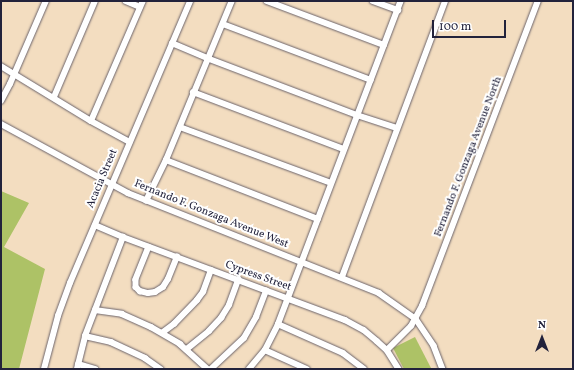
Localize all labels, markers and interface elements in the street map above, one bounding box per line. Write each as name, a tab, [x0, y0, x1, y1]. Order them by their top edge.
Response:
scale bar	[434, 12, 508, 38]
text: 100 m	[439, 19, 471, 35]
street label: Fernando F. Gonzaga Avenue North	[432, 75, 506, 239]
street label: Acacia Street	[85, 148, 121, 210]
street label: Fernando F. Gonzaga Avenue West	[132, 178, 290, 252]
street label: Cypress Street	[223, 259, 293, 295]
north arrow	[522, 318, 562, 358]
text: N	[538, 318, 546, 333]

